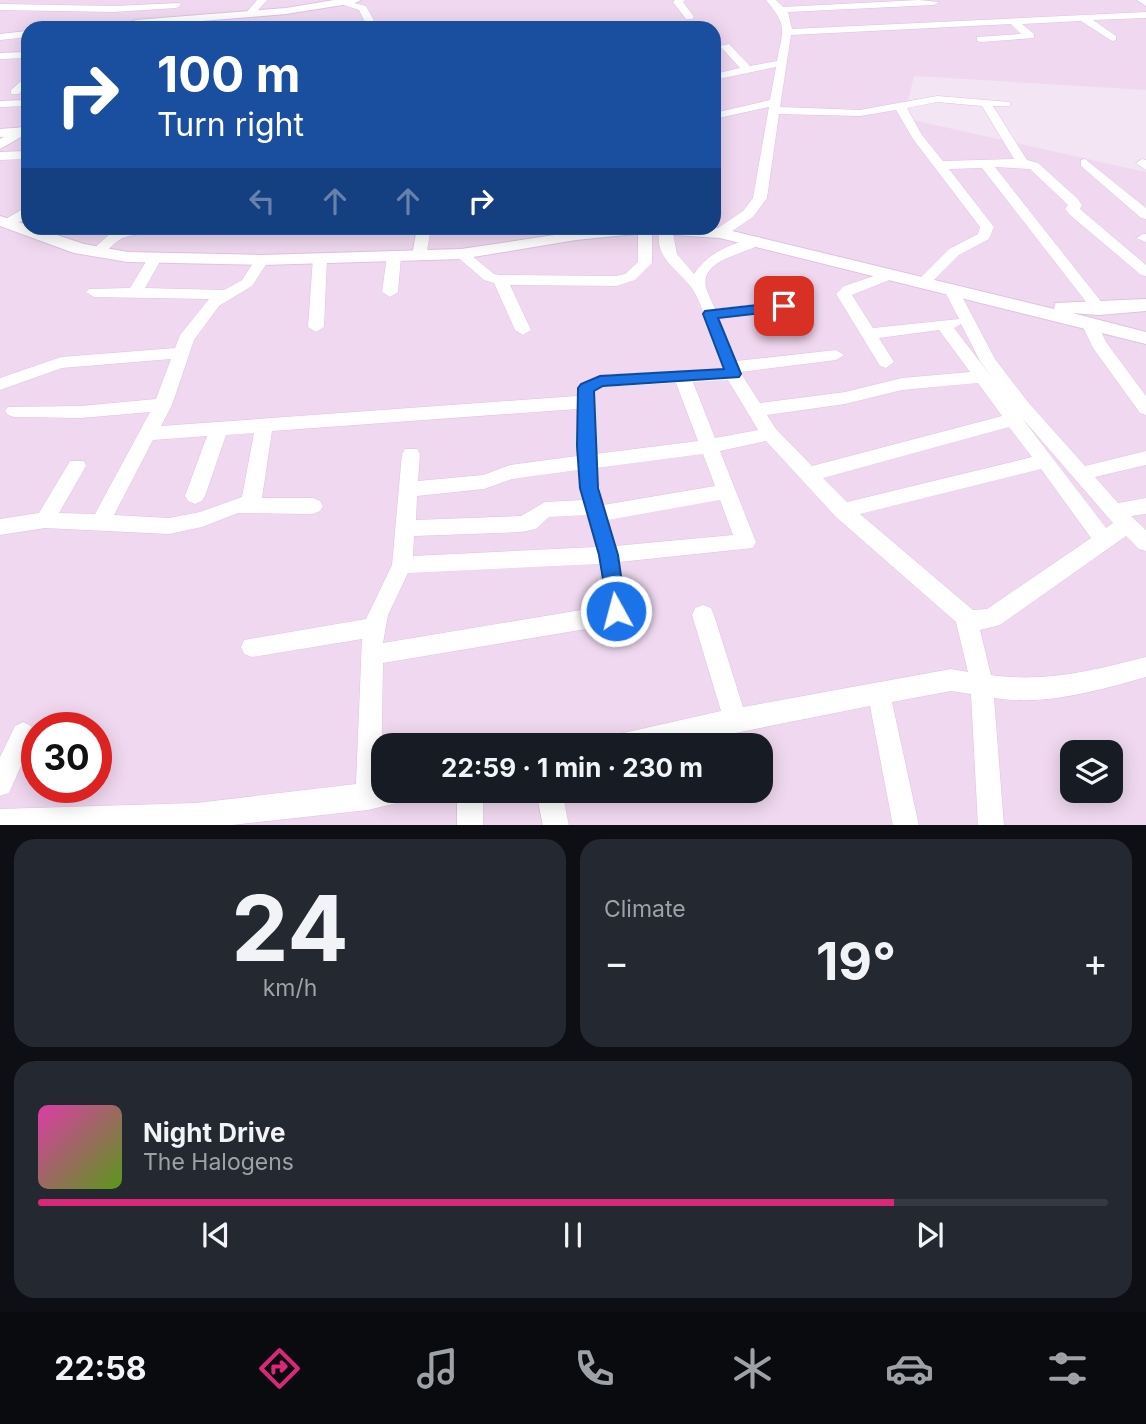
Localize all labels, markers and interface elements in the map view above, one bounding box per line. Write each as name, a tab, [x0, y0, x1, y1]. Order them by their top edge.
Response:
text: 100 m	[157, 45, 301, 104]
icon: right	[42, 49, 133, 140]
text: Turn right	[157, 105, 304, 144]
icon: left	[243, 182, 281, 220]
icon: ahead	[316, 182, 354, 220]
icon: ahead	[389, 182, 427, 220]
icon: right	[462, 182, 500, 220]
pin	[754, 276, 814, 336]
icon: arrive	[765, 287, 803, 325]
position arrow	[579, 574, 653, 648]
speed limit sign: 30	[21, 712, 112, 803]
map controls	[1060, 740, 1123, 803]
button: layers	[1060, 740, 1123, 803]
text: 22:59 · 1 min · 230 m	[441, 752, 703, 783]
text: 24	[231, 873, 349, 983]
text: Climate	[604, 895, 686, 923]
text: 19°	[816, 930, 896, 993]
text: −	[604, 939, 629, 985]
text: +	[1083, 939, 1108, 985]
text: km/h	[263, 974, 317, 1002]
text: Night Drive	[143, 1117, 285, 1148]
text: The Halogens	[143, 1148, 294, 1176]
icon: previous	[197, 1216, 235, 1254]
icon: pause	[554, 1216, 592, 1254]
icon: next	[911, 1216, 949, 1254]
icon: directions	[255, 1344, 304, 1393]
icon: music	[413, 1344, 462, 1393]
icon: phone	[570, 1344, 619, 1393]
icon: climate	[728, 1344, 777, 1393]
icon: car	[885, 1344, 934, 1393]
icon: filters	[1043, 1344, 1092, 1393]
text: 22:58	[54, 1349, 147, 1388]

